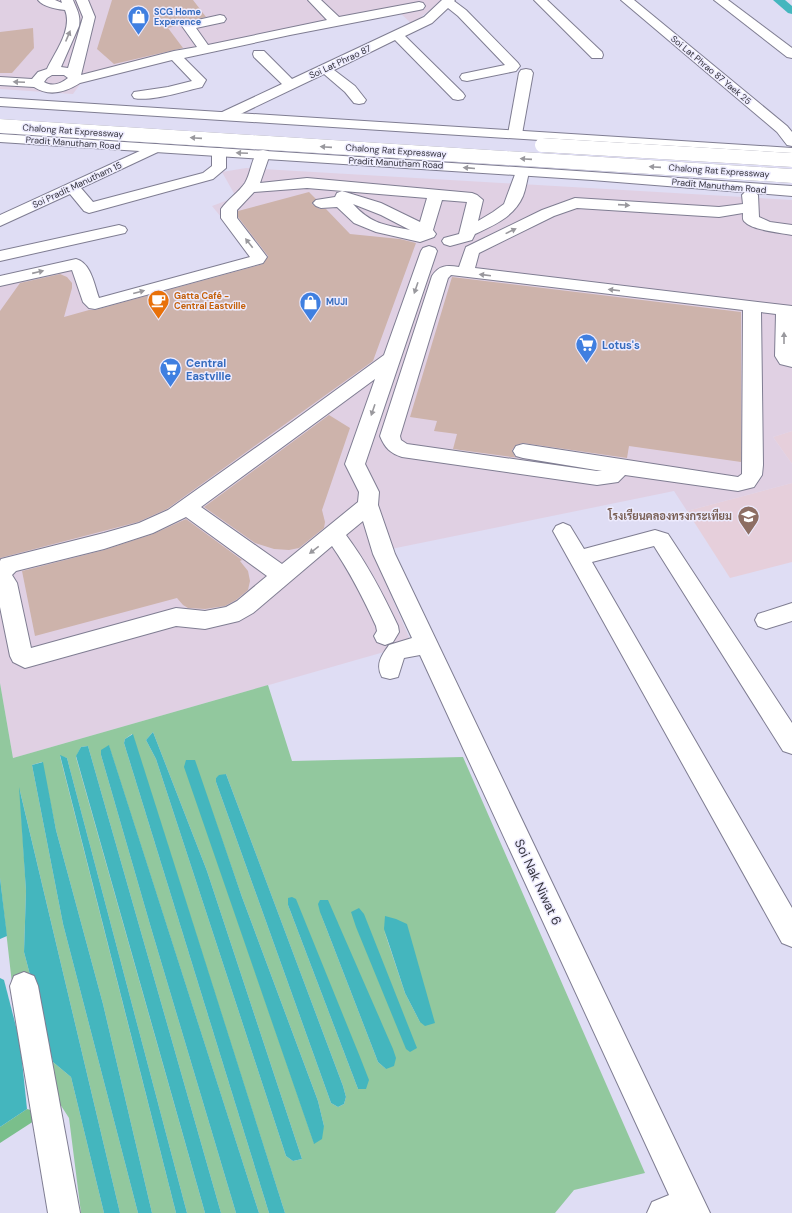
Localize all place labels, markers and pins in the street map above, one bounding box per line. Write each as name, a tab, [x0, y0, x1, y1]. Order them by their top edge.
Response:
shop icon: SCG Home Experence	[125, 4, 151, 37]
place label: SCG Home Experence	[154, 6, 202, 28]
cafe icon: Gatta Café - Central Eastville	[146, 288, 172, 321]
shop icon: MUJI	[298, 289, 324, 322]
place label: Gatta Café - Central Eastville	[174, 290, 246, 312]
place label: MUJI	[326, 296, 347, 308]
supermarket icon: Lotus's	[574, 332, 600, 365]
place label: Lotus's	[602, 338, 640, 352]
supermarket icon: Central Eastville	[158, 356, 184, 389]
place label: Central Eastville	[186, 356, 231, 383]
school or university icon: โรงเรียนคลองทรงกระเทียม	[735, 503, 761, 536]
place label: โรงเรียนคลองทรงกระเทียม	[607, 508, 732, 523]

